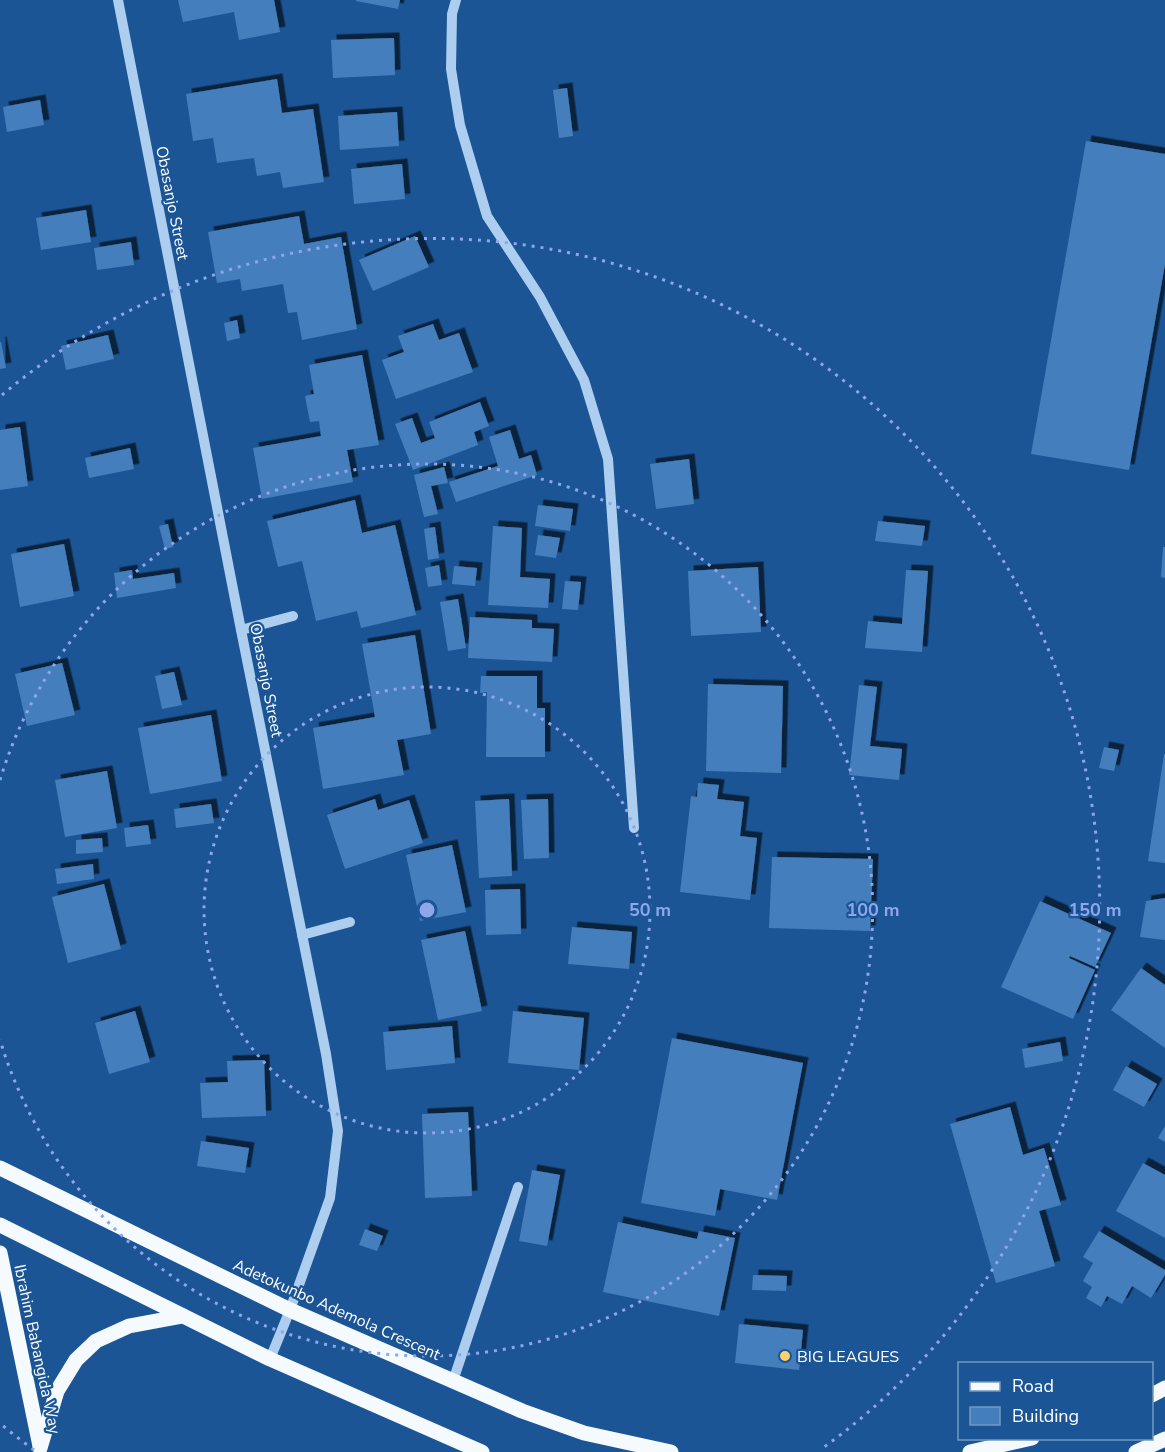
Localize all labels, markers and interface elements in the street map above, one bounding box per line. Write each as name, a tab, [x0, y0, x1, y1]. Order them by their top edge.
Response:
street label: Obasanjo Street	[150, 144, 194, 263]
street label: Obasanjo Street	[244, 621, 288, 740]
text: 50 m	[629, 898, 671, 922]
text: 100 m	[846, 898, 900, 922]
text: 150 m	[1068, 898, 1122, 922]
centre of rings	[417, 900, 437, 920]
street label: Adetokunbo Ademola Crescent	[230, 1254, 444, 1366]
street label: Ibrahim Babangida Way	[8, 1262, 66, 1437]
place label: BIG LEAGUES	[797, 1346, 899, 1368]
marker: BIG LEAGUES	[778, 1349, 792, 1363]
legend	[958, 1362, 1153, 1440]
text: Road	[1012, 1374, 1054, 1398]
text: Building	[1012, 1404, 1079, 1428]

